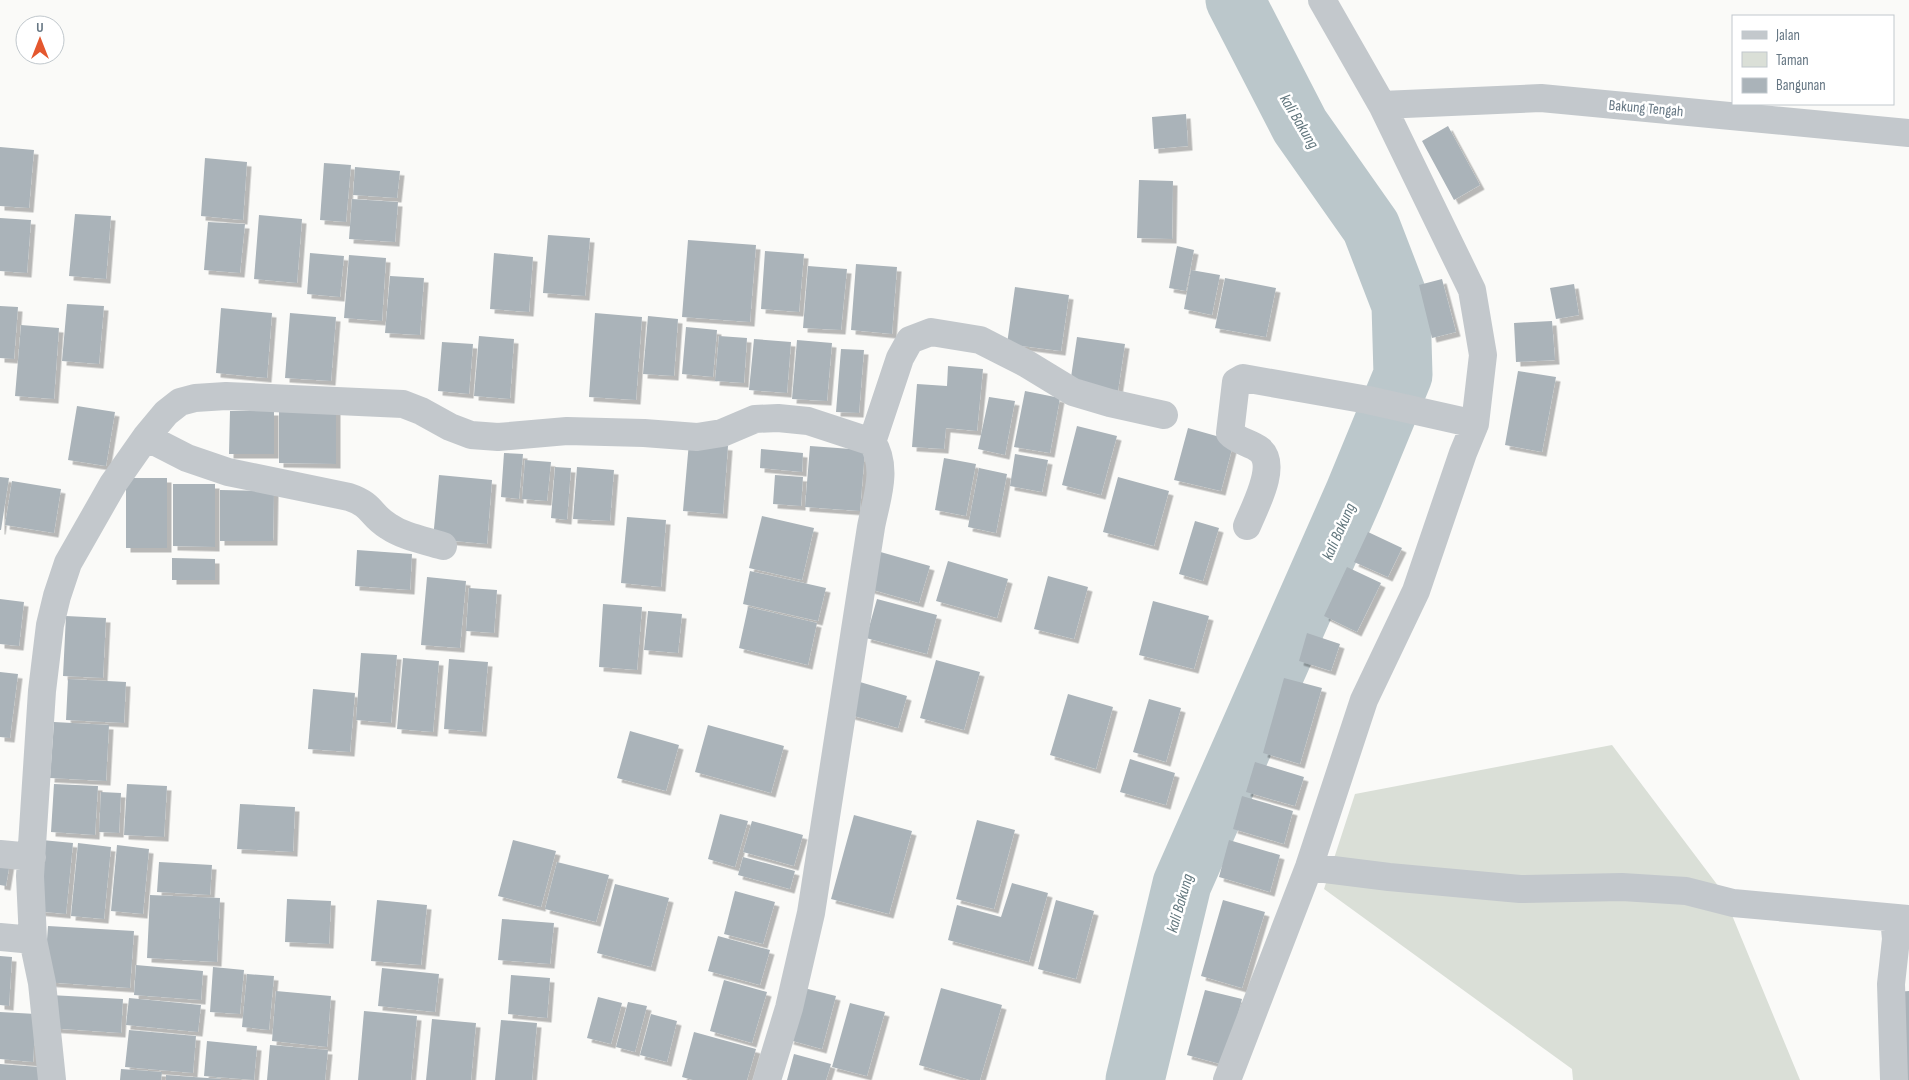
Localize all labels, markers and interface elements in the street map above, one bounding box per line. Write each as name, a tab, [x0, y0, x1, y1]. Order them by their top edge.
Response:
north arrow	[15, 15, 65, 65]
legend	[1732, 15, 1894, 105]
text: U	[36, 19, 44, 36]
text: Jalan	[1775, 26, 1800, 45]
text: Taman	[1776, 51, 1809, 70]
text: Bangunan	[1776, 76, 1826, 95]
water label: kali Bakung	[1275, 91, 1323, 153]
street label: Bakung Tengah	[1608, 96, 1684, 121]
water label: kali Bakung	[1318, 500, 1360, 563]
water label: kali Bakung	[1163, 871, 1198, 935]

